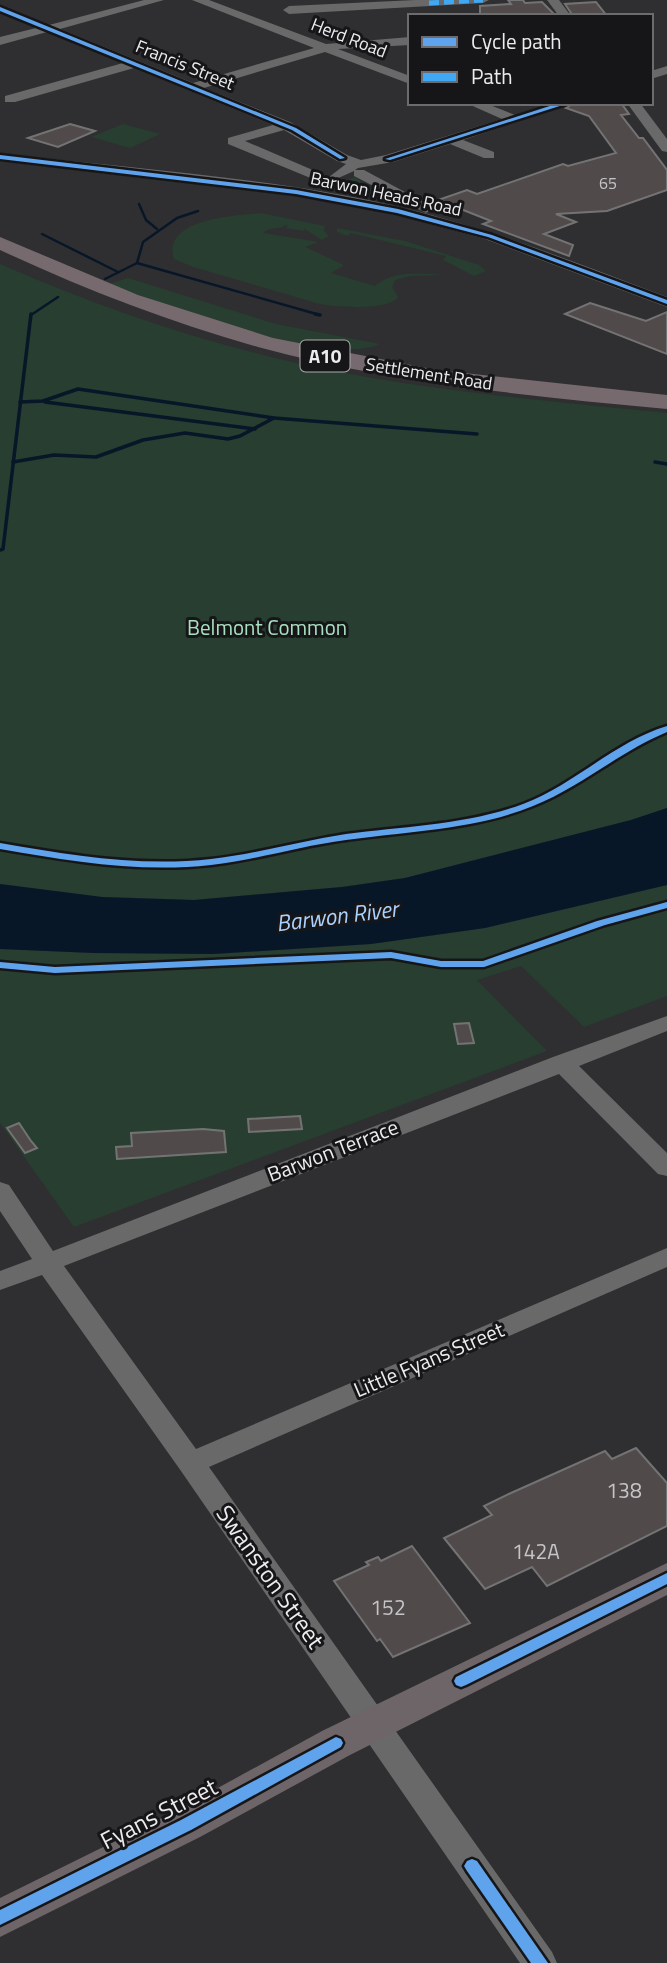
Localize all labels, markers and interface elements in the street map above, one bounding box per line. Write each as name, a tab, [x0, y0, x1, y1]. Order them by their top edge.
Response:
street label: Herd Road	[307, 11, 391, 64]
legend	[408, 14, 653, 105]
text: Cycle path	[471, 25, 562, 57]
street label: Francis Street	[132, 32, 239, 97]
text: Path	[471, 60, 513, 92]
street label: Barwon Heads Road	[308, 164, 464, 223]
house number: 65	[599, 171, 617, 195]
road number: A10	[300, 340, 350, 372]
street label: Settlement Road	[364, 350, 494, 397]
park label: Belmont Common	[187, 611, 347, 643]
water label: Barwon River	[274, 890, 402, 940]
street label: Barwon Terrace	[262, 1110, 403, 1190]
street label: Little Fyans Street	[348, 1313, 509, 1405]
house number: 138	[606, 1474, 642, 1506]
street label: Swanston Street	[208, 1497, 334, 1656]
house number: 142A	[512, 1535, 560, 1567]
house number: 152	[370, 1591, 406, 1623]
street label: Fyans Street	[94, 1768, 224, 1858]

